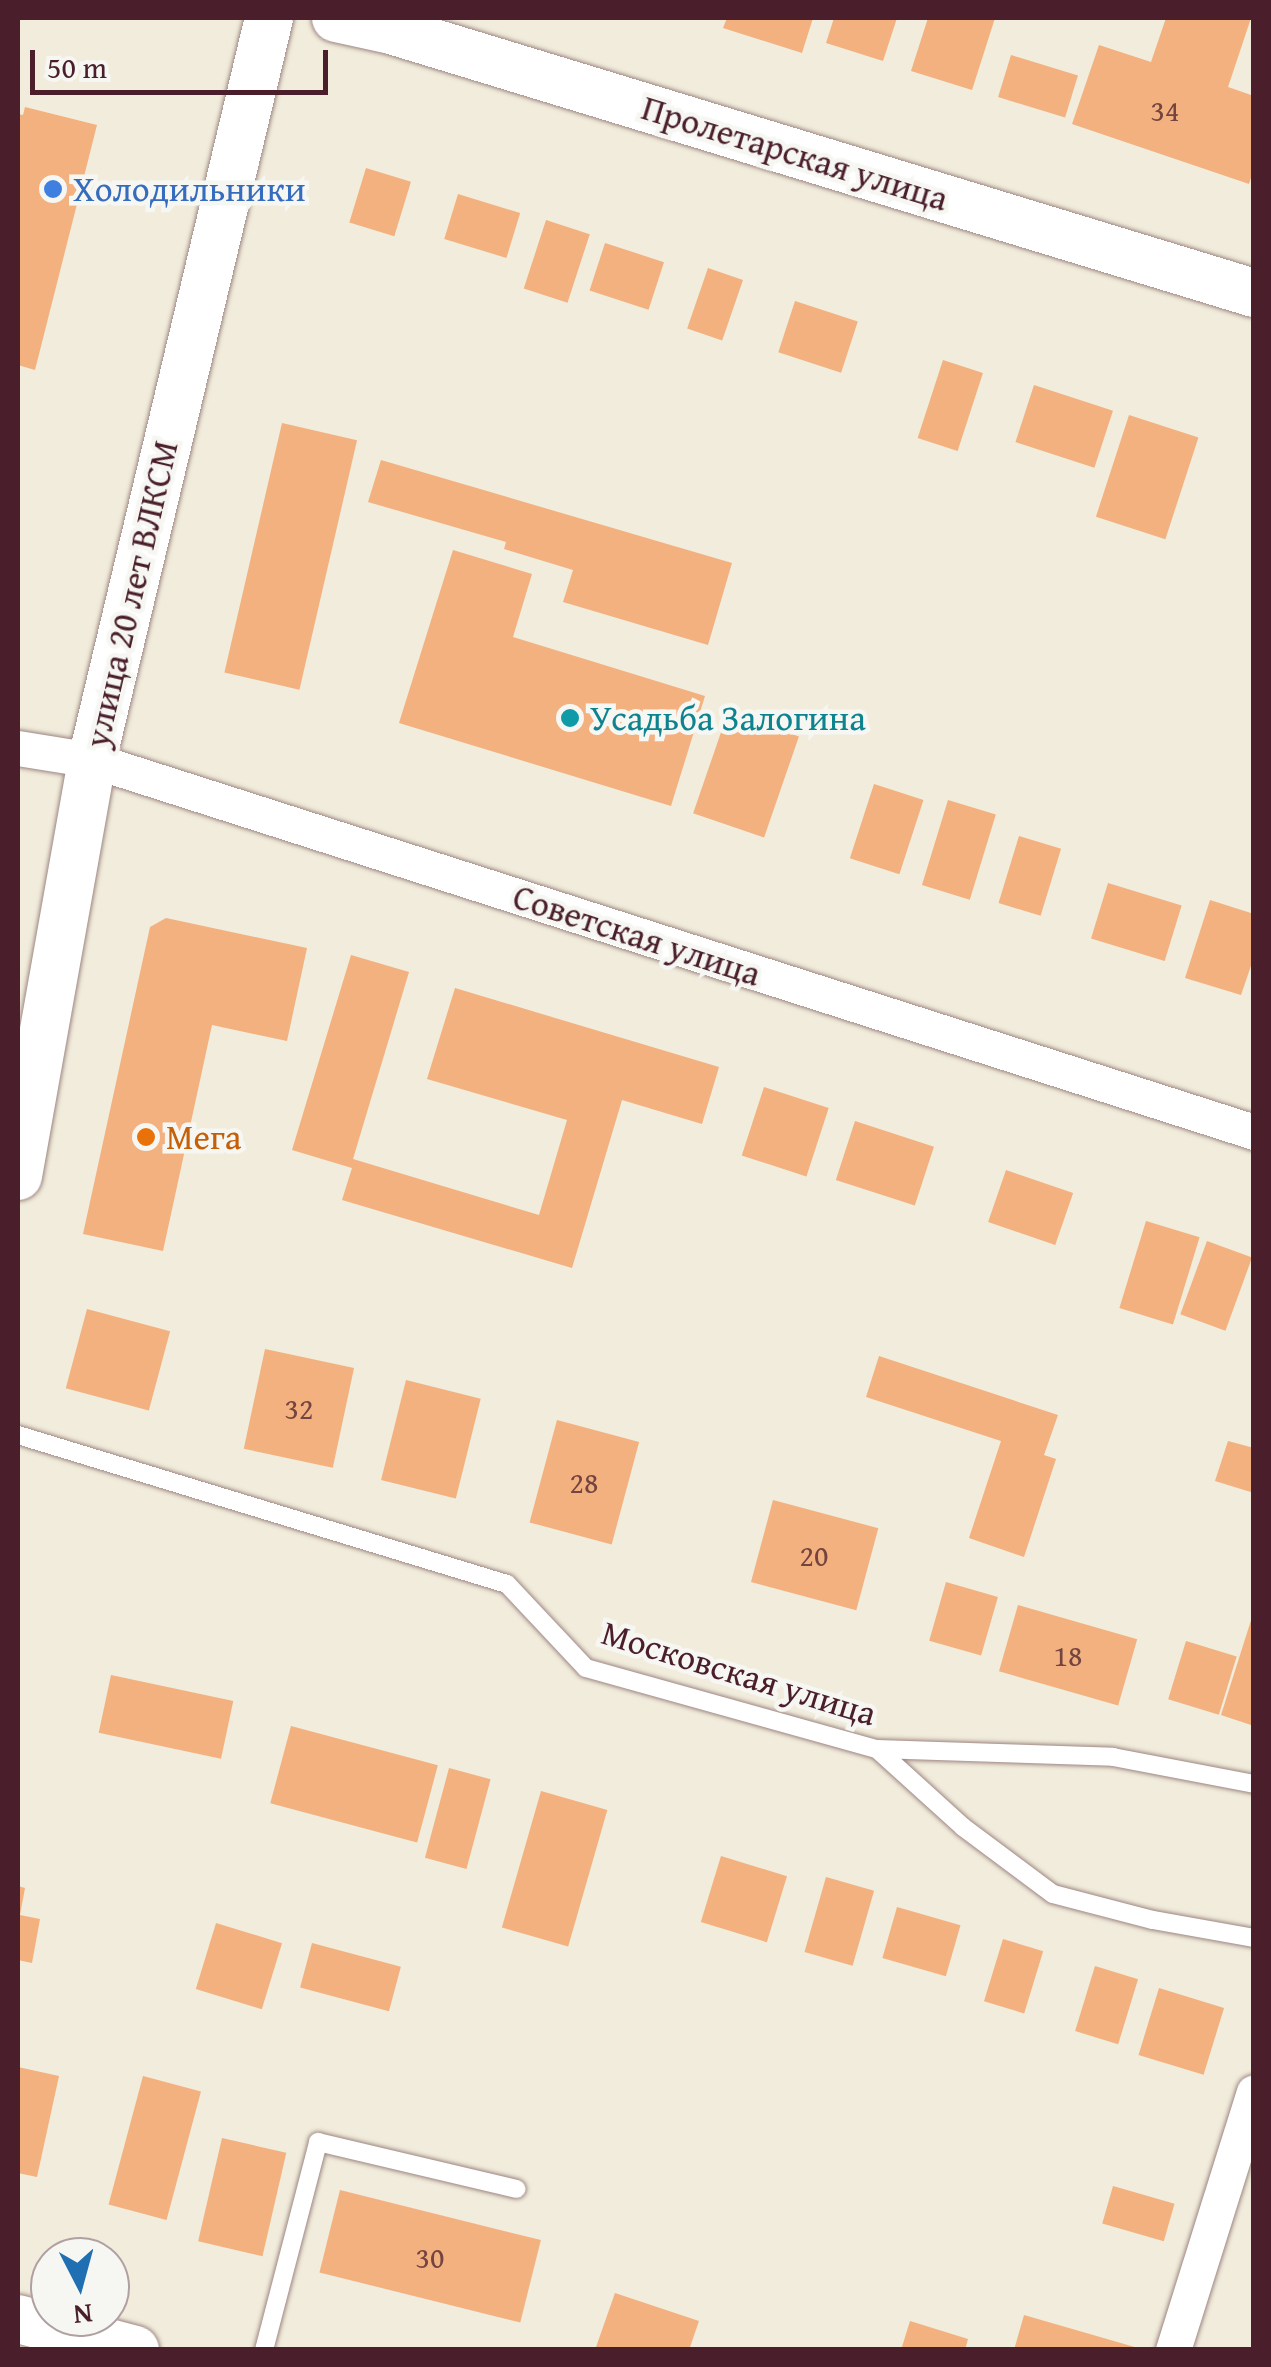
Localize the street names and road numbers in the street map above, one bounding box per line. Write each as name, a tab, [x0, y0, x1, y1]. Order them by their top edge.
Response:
street label: Пролетарская улица	[637, 86, 953, 220]
street label: улица 20 лет ВЛКСМ	[75, 436, 187, 752]
street label: Советская улица	[508, 875, 766, 995]
street label: Московская улица	[597, 1611, 881, 1735]

